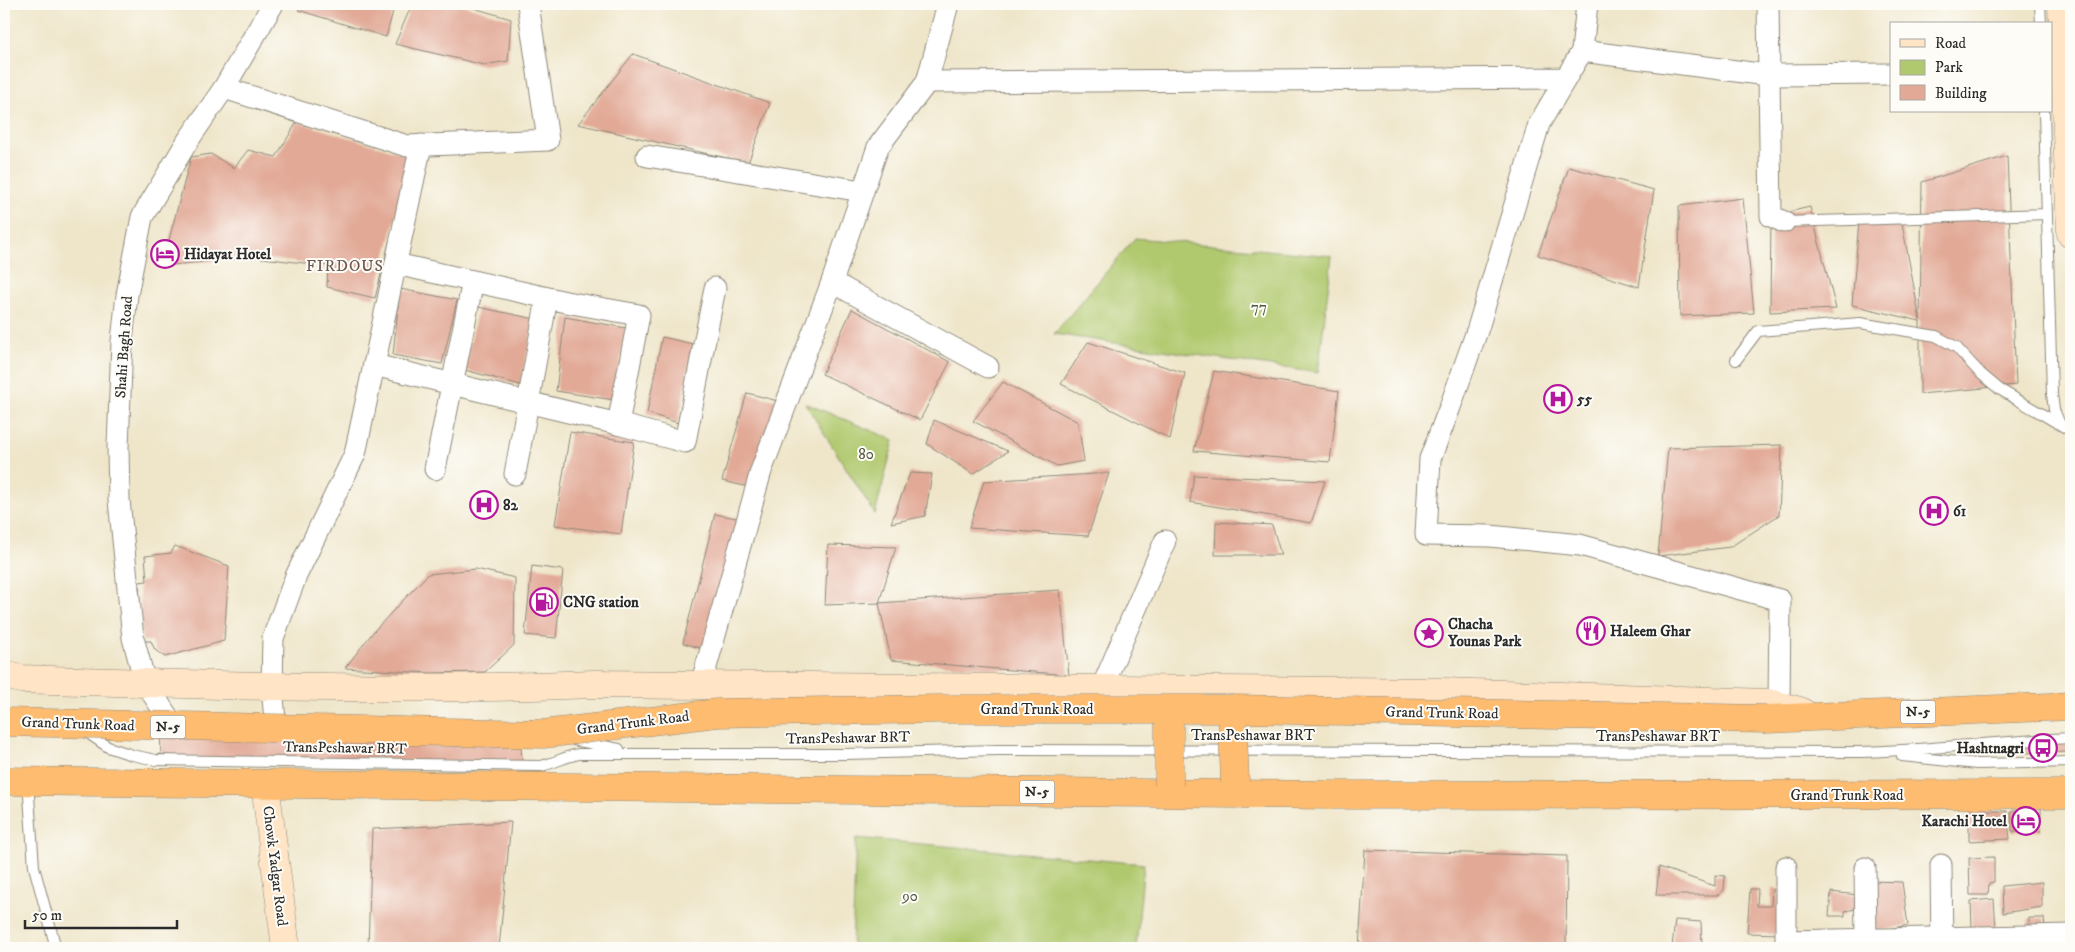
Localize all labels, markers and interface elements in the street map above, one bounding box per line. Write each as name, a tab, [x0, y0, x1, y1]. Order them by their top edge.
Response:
legend	[1890, 22, 2052, 112]
text: Road	[1935, 34, 1967, 53]
text: Park	[1935, 58, 1964, 77]
text: Building	[1935, 84, 1987, 103]
hotel icon: Hidayat Hotel	[150, 239, 180, 269]
place label: Hidayat Hotel	[184, 245, 271, 264]
district label: FIRDOUS	[306, 256, 384, 276]
street label: Shahi Bagh Road	[111, 295, 137, 399]
park label: 77	[1251, 298, 1267, 317]
hospital icon: 55	[1543, 384, 1573, 414]
place label: 55	[1576, 390, 1592, 409]
park label: 80	[858, 445, 874, 464]
hospital icon: 82	[469, 490, 499, 520]
place label: 82	[503, 496, 519, 515]
hospital icon: 61	[1919, 496, 1949, 526]
place label: 61	[1953, 502, 1967, 521]
fuel station icon: CNG station	[529, 587, 559, 617]
place label: CNG station	[563, 593, 639, 612]
place label: Chacha Younas Park	[1447, 615, 1522, 651]
restaurant icon: Haleem Ghar	[1576, 616, 1606, 646]
place icon: Chacha Younas Park	[1414, 618, 1444, 648]
place label: Haleem Ghar	[1610, 622, 1691, 641]
street label: Grand Trunk Road	[980, 700, 1094, 719]
road number: N-5	[1900, 700, 1936, 724]
street label: Grand Trunk Road	[1385, 703, 1499, 723]
street label: Grand Trunk Road	[576, 707, 691, 739]
street label: Grand Trunk Road	[21, 713, 135, 735]
road number: N-5	[150, 716, 186, 739]
street label: TransPeshawar BRT	[1191, 726, 1316, 745]
street label: TransPeshawar BRT	[786, 727, 911, 749]
street label: TransPeshawar BRT	[1596, 727, 1721, 746]
bus stop icon: Hashtnagri	[2028, 733, 2058, 763]
street label: TransPeshawar BRT	[283, 737, 408, 759]
place label: Hashtnagri	[1956, 739, 2024, 758]
road number: N-5	[1020, 780, 1054, 804]
street label: Grand Trunk Road	[1790, 786, 1904, 805]
street label: Chowk Yadgar Road	[258, 805, 292, 928]
hotel icon: Karachi Hotel	[2011, 806, 2041, 836]
place label: Karachi Hotel	[1922, 812, 2007, 831]
park label: 90	[901, 887, 918, 906]
scale bar	[25, 897, 178, 929]
text: 50 m	[32, 906, 62, 925]

